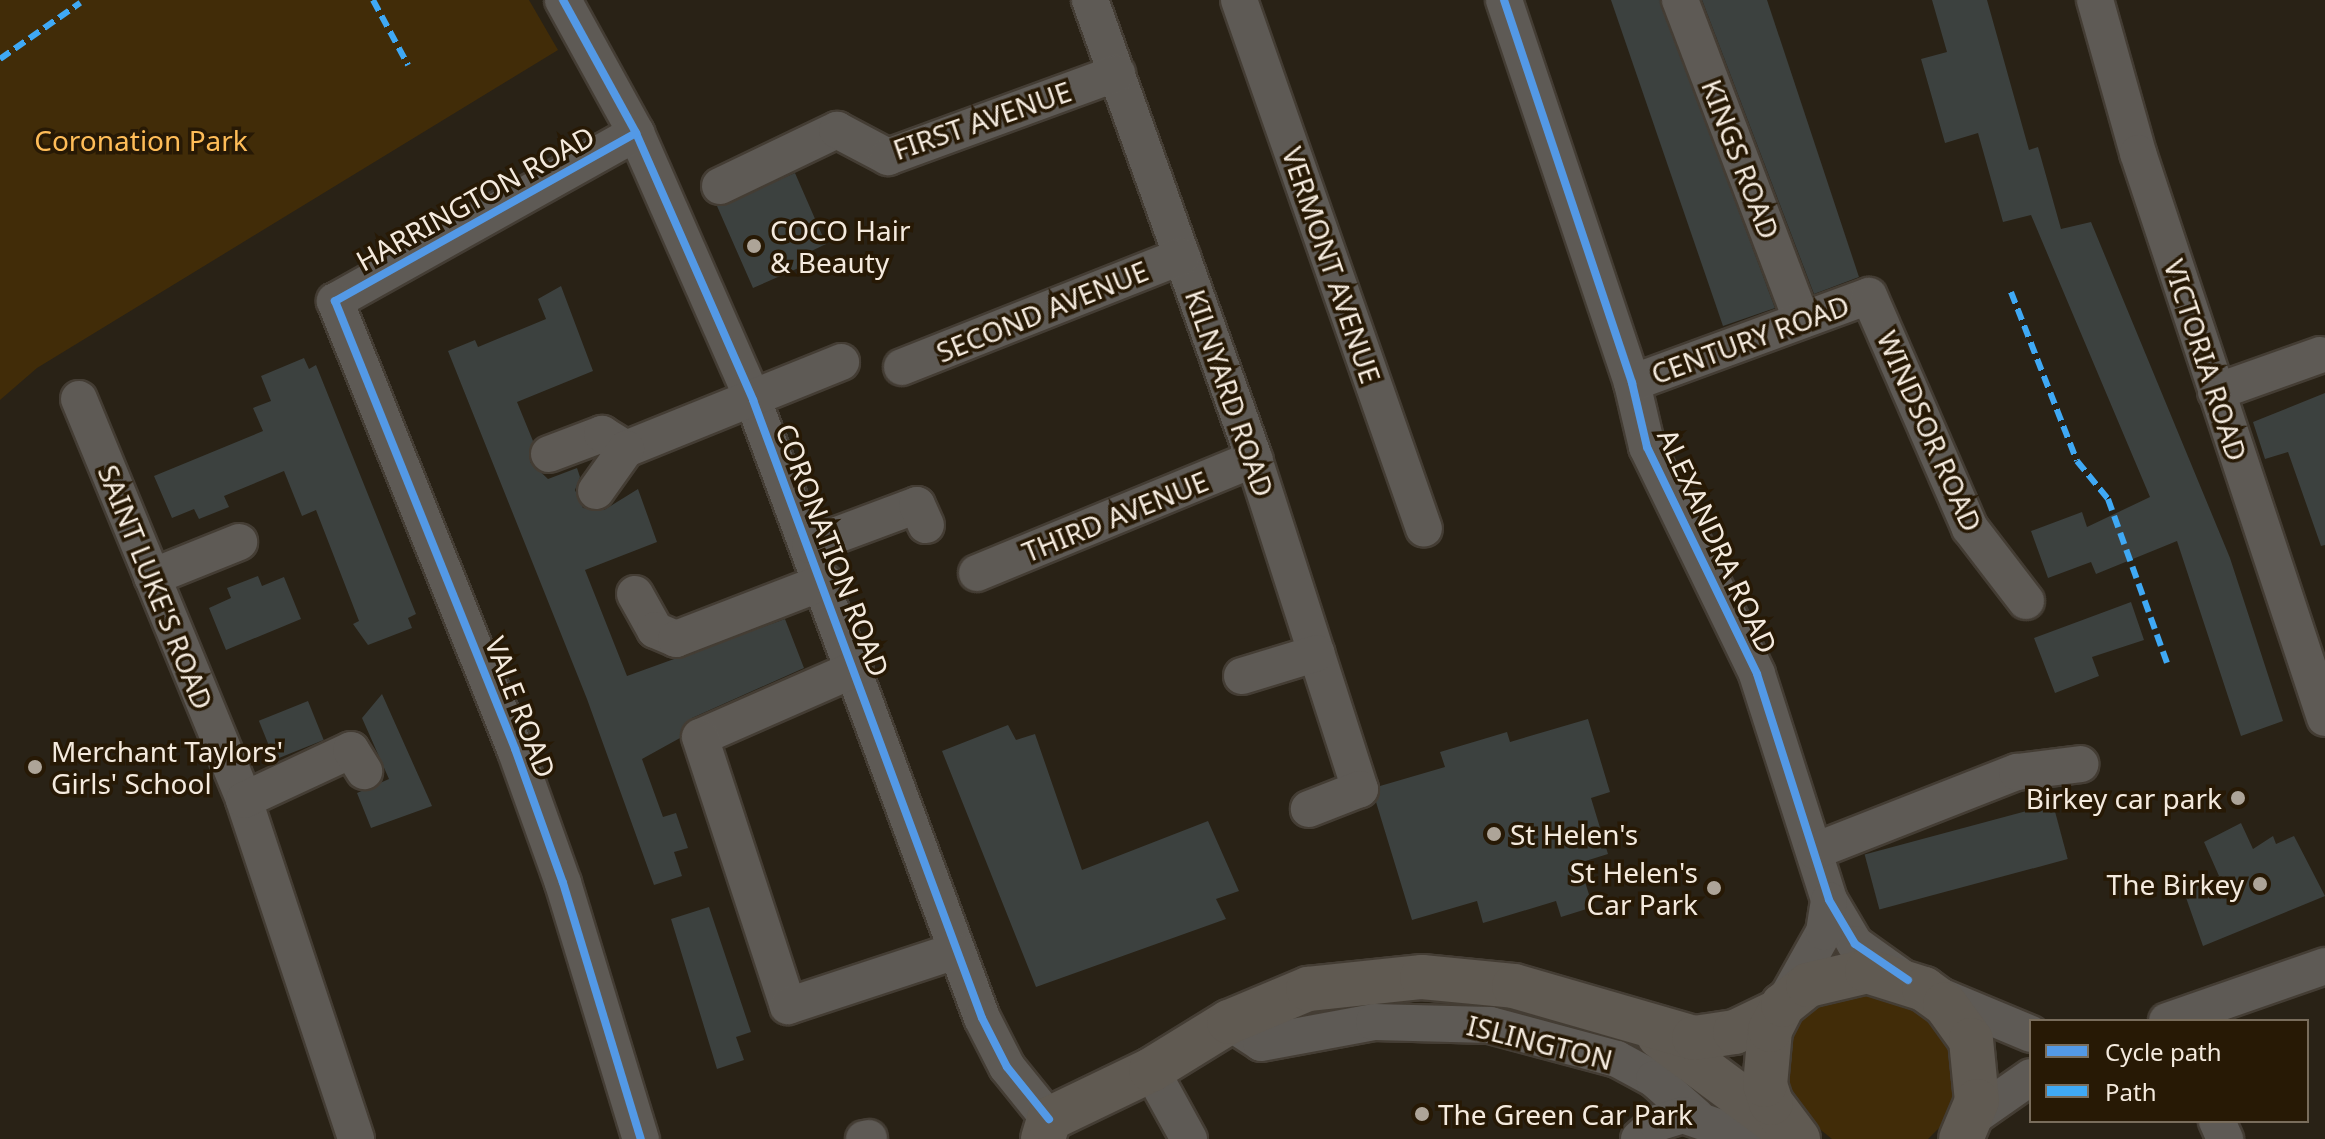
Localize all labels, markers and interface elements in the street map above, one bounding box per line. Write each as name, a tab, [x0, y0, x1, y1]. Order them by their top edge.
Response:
street label: FIRST AVENUE	[889, 74, 1075, 166]
street label: KINGS ROAD	[1695, 74, 1787, 244]
street label: HARRINGTON ROAD	[350, 119, 600, 277]
park label: Coronation Park	[34, 123, 248, 157]
street label: VERMONT AVENUE	[1276, 142, 1388, 388]
place label: COCO Hair & Beauty	[770, 213, 911, 279]
marker: COCO Hair & Beauty	[745, 237, 763, 255]
street label: SECOND AVENUE	[931, 253, 1153, 369]
street label: VICTORIA ROAD	[2158, 255, 2254, 465]
street label: KILNYARD ROAD	[1179, 285, 1281, 501]
street label: CENTURY ROAD	[1646, 288, 1854, 390]
street label: WINDSOR ROAD	[1871, 325, 1989, 537]
street label: CORONATION ROAD	[769, 419, 897, 681]
street label: ALEXANDRA ROAD	[1651, 423, 1785, 659]
street label: SAINT LUKE'S ROAD	[92, 460, 220, 714]
street label: THIRD AVENUE	[1017, 463, 1213, 569]
street label: VALE ROAD	[479, 632, 563, 782]
place label: Merchant Taylors' Girls' School	[51, 734, 283, 800]
marker: Merchant Taylors' Girls' School	[26, 758, 44, 776]
place label: Birkey car park	[2026, 781, 2222, 815]
marker: Birkey car park	[2229, 789, 2247, 807]
place label: St Helen's	[1510, 817, 1638, 851]
marker: St Helen's	[1485, 825, 1503, 843]
place label: St Helen's Car Park	[1570, 855, 1698, 921]
place label: The Birkey	[2107, 867, 2244, 901]
marker: The Birkey	[2251, 875, 2269, 893]
marker: St Helen's Car Park	[1705, 879, 1723, 897]
street label: ISLINGTON	[1464, 1008, 1616, 1076]
legend	[2029, 1019, 2309, 1123]
text: Cycle path	[2105, 1035, 2222, 1068]
text: Path	[2105, 1075, 2156, 1108]
place label: The Green Car Park	[1438, 1097, 1693, 1131]
marker: The Green Car Park	[1413, 1105, 1431, 1123]

